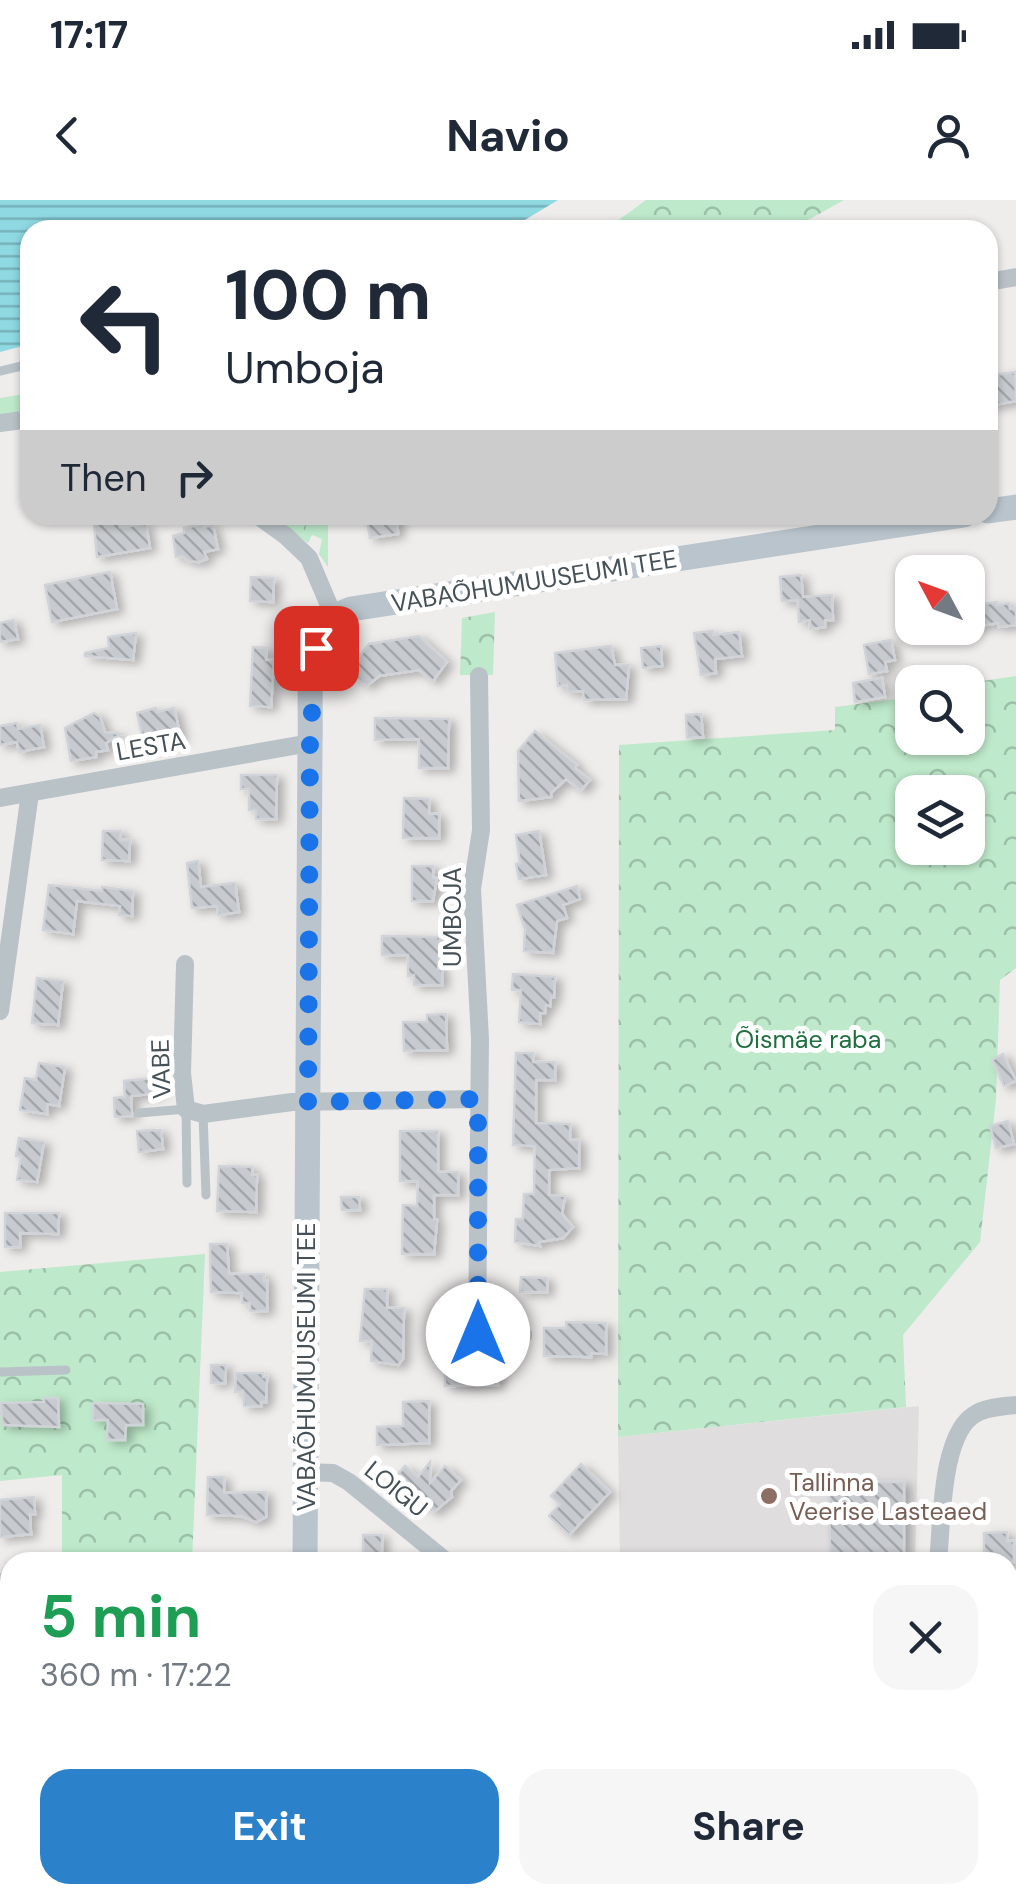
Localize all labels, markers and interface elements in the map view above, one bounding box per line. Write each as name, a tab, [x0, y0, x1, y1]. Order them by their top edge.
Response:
text: 17:17	[50, 10, 128, 60]
text: Navio	[446, 106, 570, 165]
icon: back	[40, 108, 95, 163]
icon: person	[921, 108, 976, 163]
text: 100 m	[225, 250, 431, 341]
icon: left	[60, 260, 190, 390]
text: Umboja	[225, 338, 385, 397]
icon: right	[167, 450, 222, 505]
text: Then	[60, 453, 147, 503]
street label: VABAÕHUMUUSEUMI TEE	[389, 542, 679, 620]
north arrow	[895, 555, 985, 645]
map controls	[895, 555, 985, 865]
pin	[274, 606, 359, 691]
icon: arrive	[289, 621, 344, 676]
button: search	[895, 665, 985, 755]
street label: LESTA	[114, 724, 188, 768]
button: layers	[895, 775, 985, 865]
street label: UMBOJA	[436, 867, 469, 967]
park label: Õismäe raba	[735, 1023, 881, 1056]
street label: VABE	[143, 1038, 179, 1100]
street label: VABAÕHUMUUSEUMI TEE	[290, 1223, 323, 1511]
position arrow	[426, 1282, 530, 1386]
street label: LOIGU	[358, 1453, 434, 1525]
place label: Tallinna Veerise Lasteaed	[789, 1466, 987, 1528]
marker: Tallinna Veerise Lasteaed	[758, 1485, 780, 1507]
text: 5 min	[40, 1577, 201, 1656]
button: close	[873, 1585, 978, 1690]
text: 360 m · 17:22	[40, 1654, 232, 1696]
button: Exit	[40, 1769, 499, 1884]
button: Share	[519, 1769, 978, 1884]

